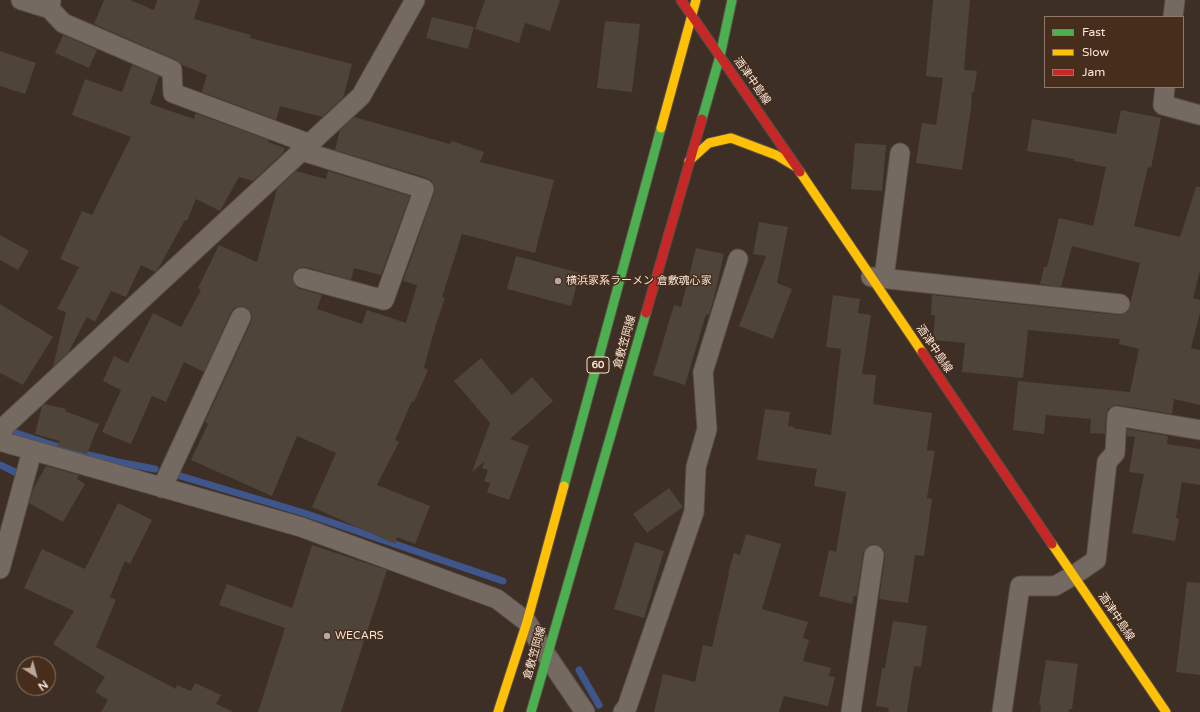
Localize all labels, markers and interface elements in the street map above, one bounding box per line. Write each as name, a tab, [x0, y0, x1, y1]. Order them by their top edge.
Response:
legend	[1044, 16, 1184, 88]
text: Fast	[1082, 25, 1105, 39]
text: Slow	[1082, 45, 1109, 59]
street label: 酒津中島線	[731, 55, 773, 107]
text: Jam	[1082, 65, 1105, 79]
place label: 横浜家系ラーメン 倉敷魂心家	[566, 274, 712, 288]
marker: 横浜家系ラーメン 倉敷魂心家	[553, 276, 563, 286]
street label: 倉敷笠岡線	[611, 314, 639, 370]
street label: 酒津中島線	[913, 323, 955, 375]
road number: 60	[587, 357, 609, 373]
street label: 酒津中島線	[1095, 591, 1137, 643]
street label: 倉敷笠岡線	[521, 625, 549, 681]
place label: WECARS	[335, 629, 384, 643]
marker: WECARS	[322, 631, 332, 641]
north arrow	[16, 656, 56, 696]
text: N	[35, 677, 50, 693]

